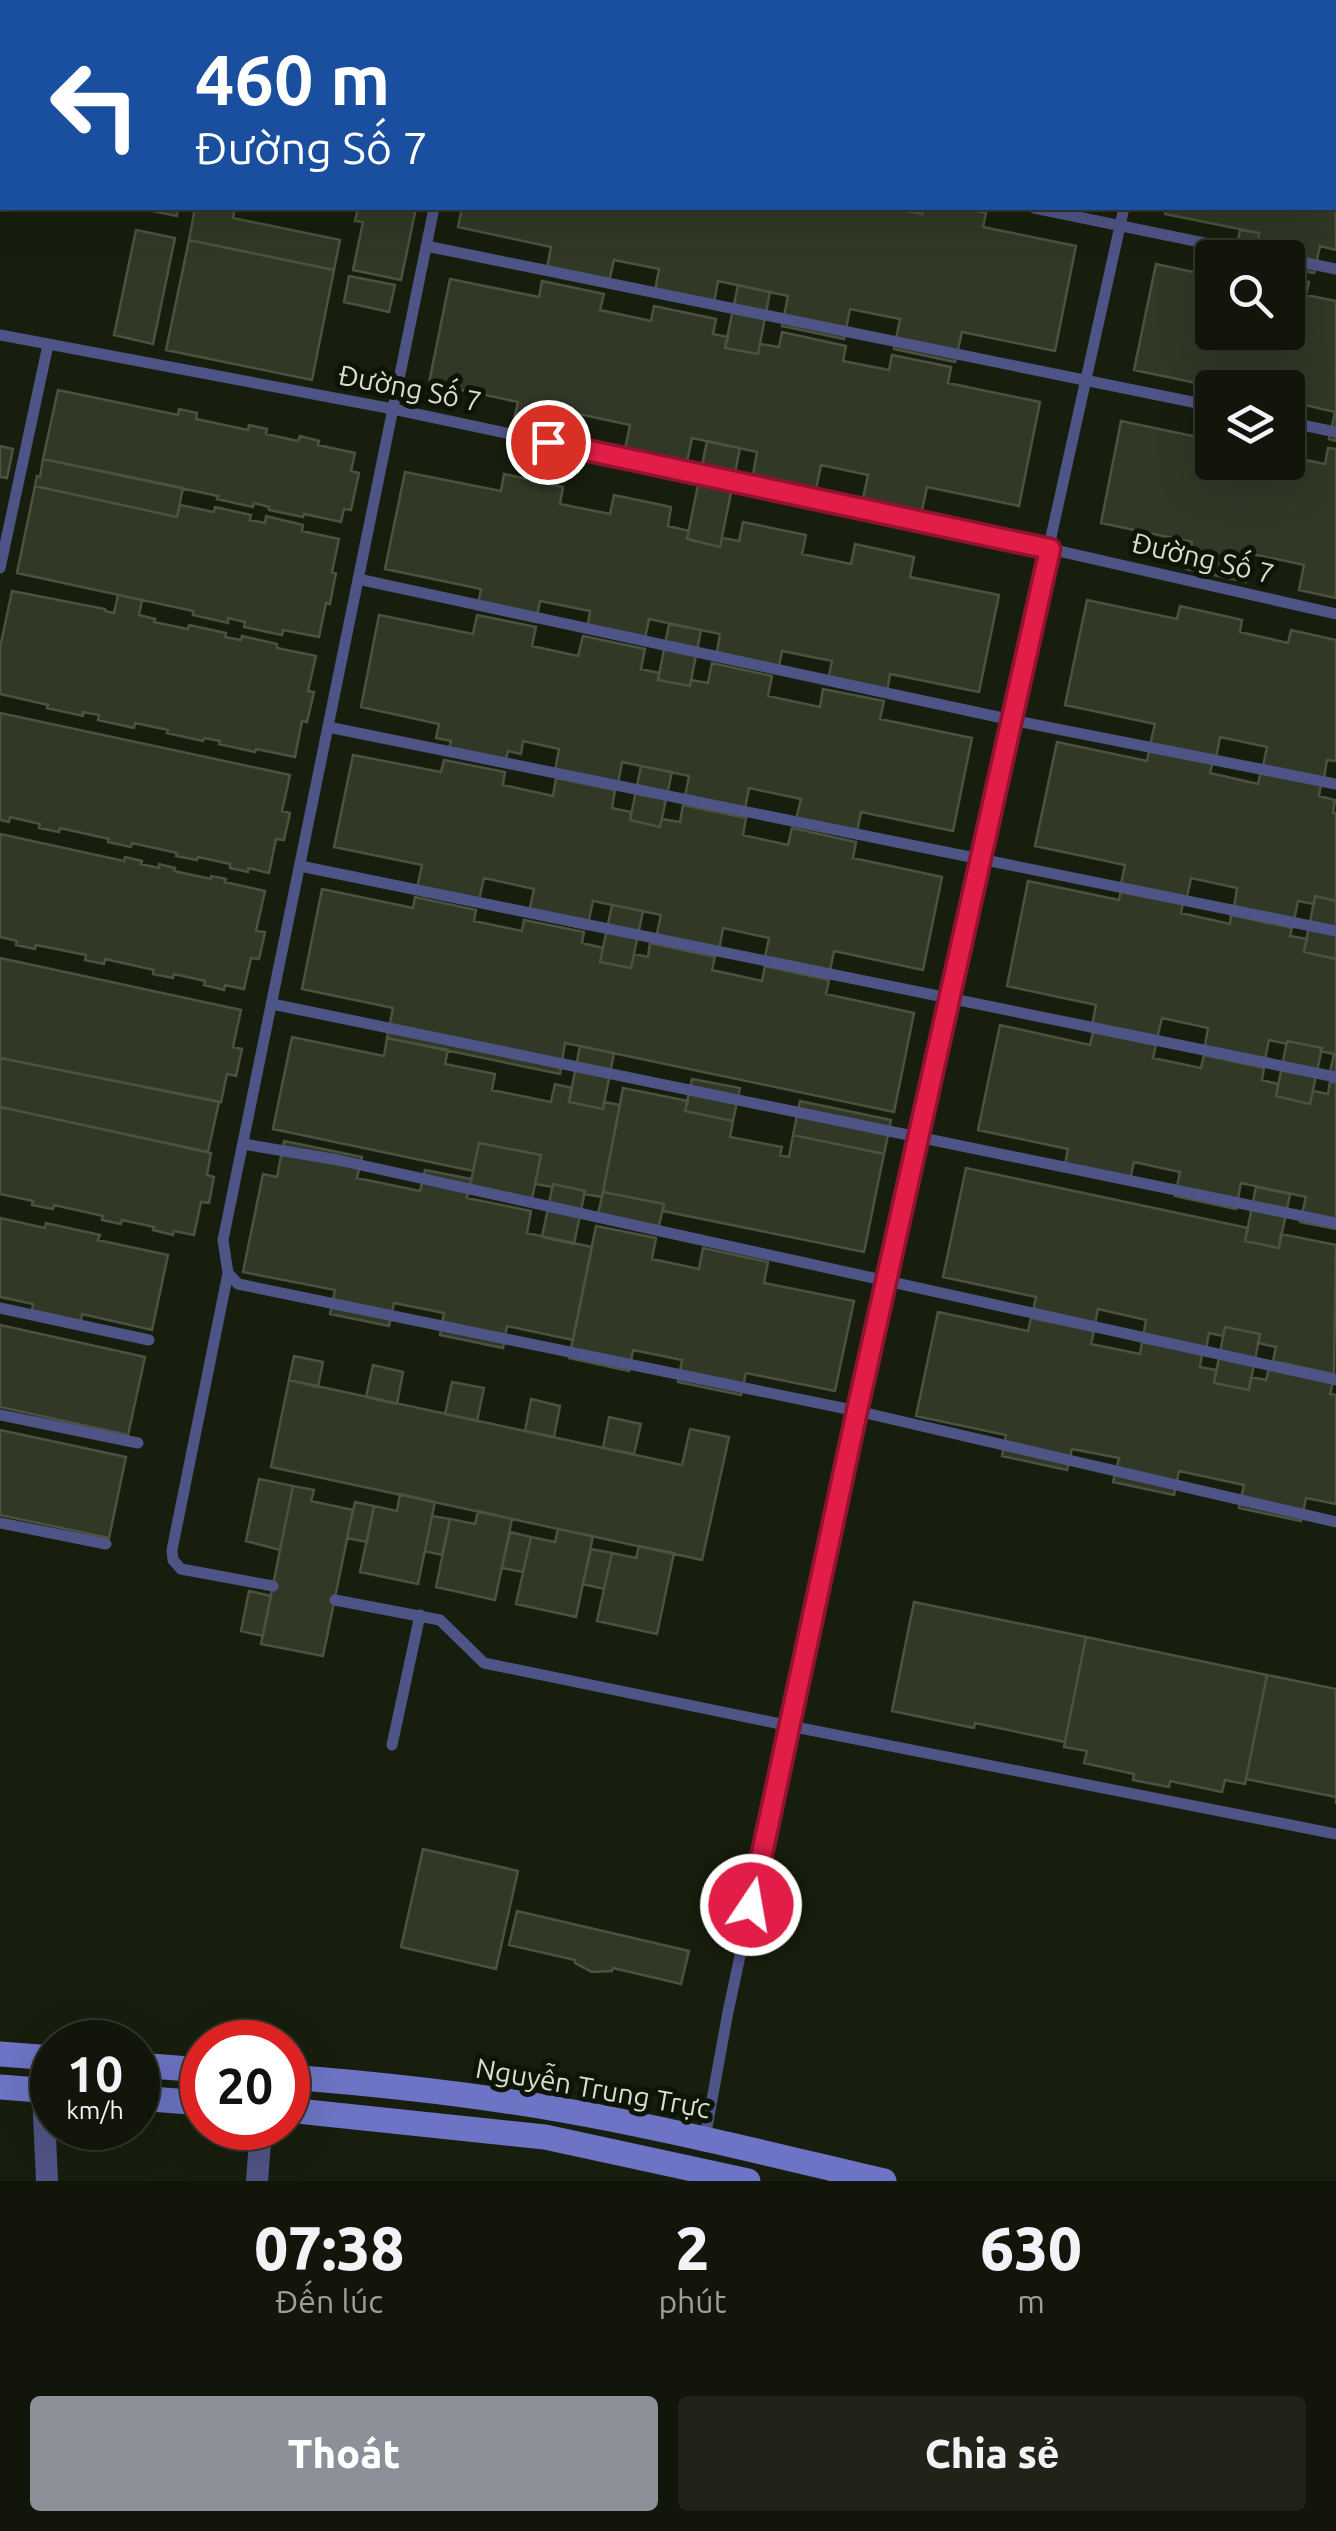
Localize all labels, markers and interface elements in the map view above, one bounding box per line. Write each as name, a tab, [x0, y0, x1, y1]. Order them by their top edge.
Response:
icon: left	[30, 40, 160, 170]
text: 460 m	[195, 40, 390, 118]
text: Đường Số 7	[195, 122, 428, 173]
map controls	[1195, 240, 1305, 480]
button: search	[1195, 240, 1305, 350]
street label: Đường Số 7	[336, 356, 485, 417]
button: layers	[1195, 370, 1305, 480]
pin	[506, 400, 591, 485]
icon: arrive	[521, 415, 576, 470]
street label: Đường Số 7	[1129, 523, 1278, 589]
position arrow	[699, 1853, 803, 1957]
speed limit sign: 20	[180, 2020, 310, 2150]
text: 10	[67, 2045, 123, 2101]
street label: Nguyễn Trung Trực	[473, 2050, 713, 2123]
text: km/h	[66, 2096, 124, 2124]
text: 07:38	[254, 2214, 404, 2281]
text: 2	[675, 2214, 709, 2281]
text: 630	[980, 2214, 1082, 2281]
text: Đến lúc	[275, 2283, 383, 2319]
text: phút	[658, 2283, 726, 2319]
text: m	[1017, 2283, 1045, 2319]
button: Thoát	[30, 2396, 658, 2511]
button: Chia sẻ	[678, 2396, 1306, 2511]

